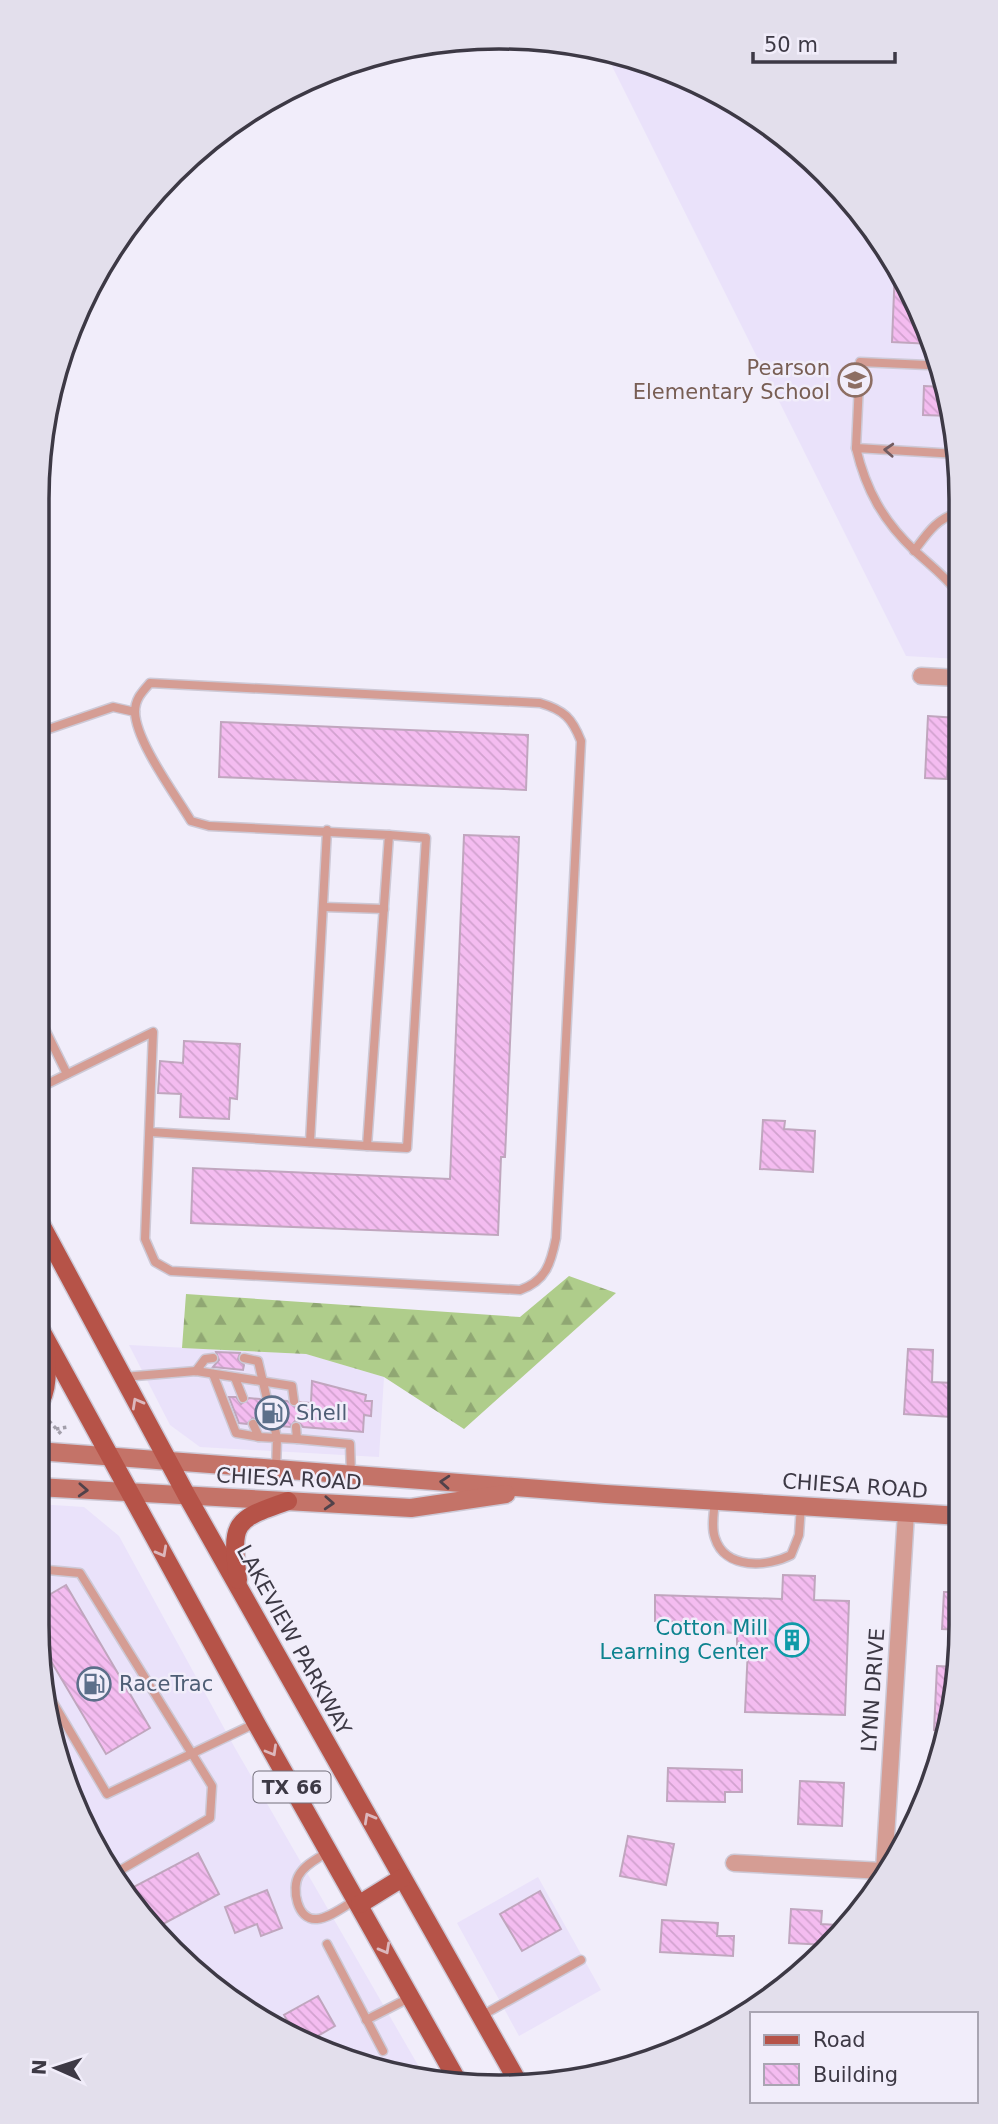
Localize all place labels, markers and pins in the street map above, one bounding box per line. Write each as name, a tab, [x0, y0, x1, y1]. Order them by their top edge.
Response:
place label: Pearson Elementary School	[633, 356, 830, 404]
school or university icon: Pearson Elementary School	[836, 361, 874, 399]
fuel station icon: Shell	[253, 1394, 291, 1432]
place label: Shell	[296, 1401, 347, 1425]
place label: Cotton Mill Learning Center	[599, 1616, 768, 1664]
building icon: Cotton Mill Learning Center	[773, 1621, 811, 1659]
fuel station icon: RaceTrac	[75, 1665, 113, 1703]
place label: RaceTrac	[119, 1672, 213, 1696]

